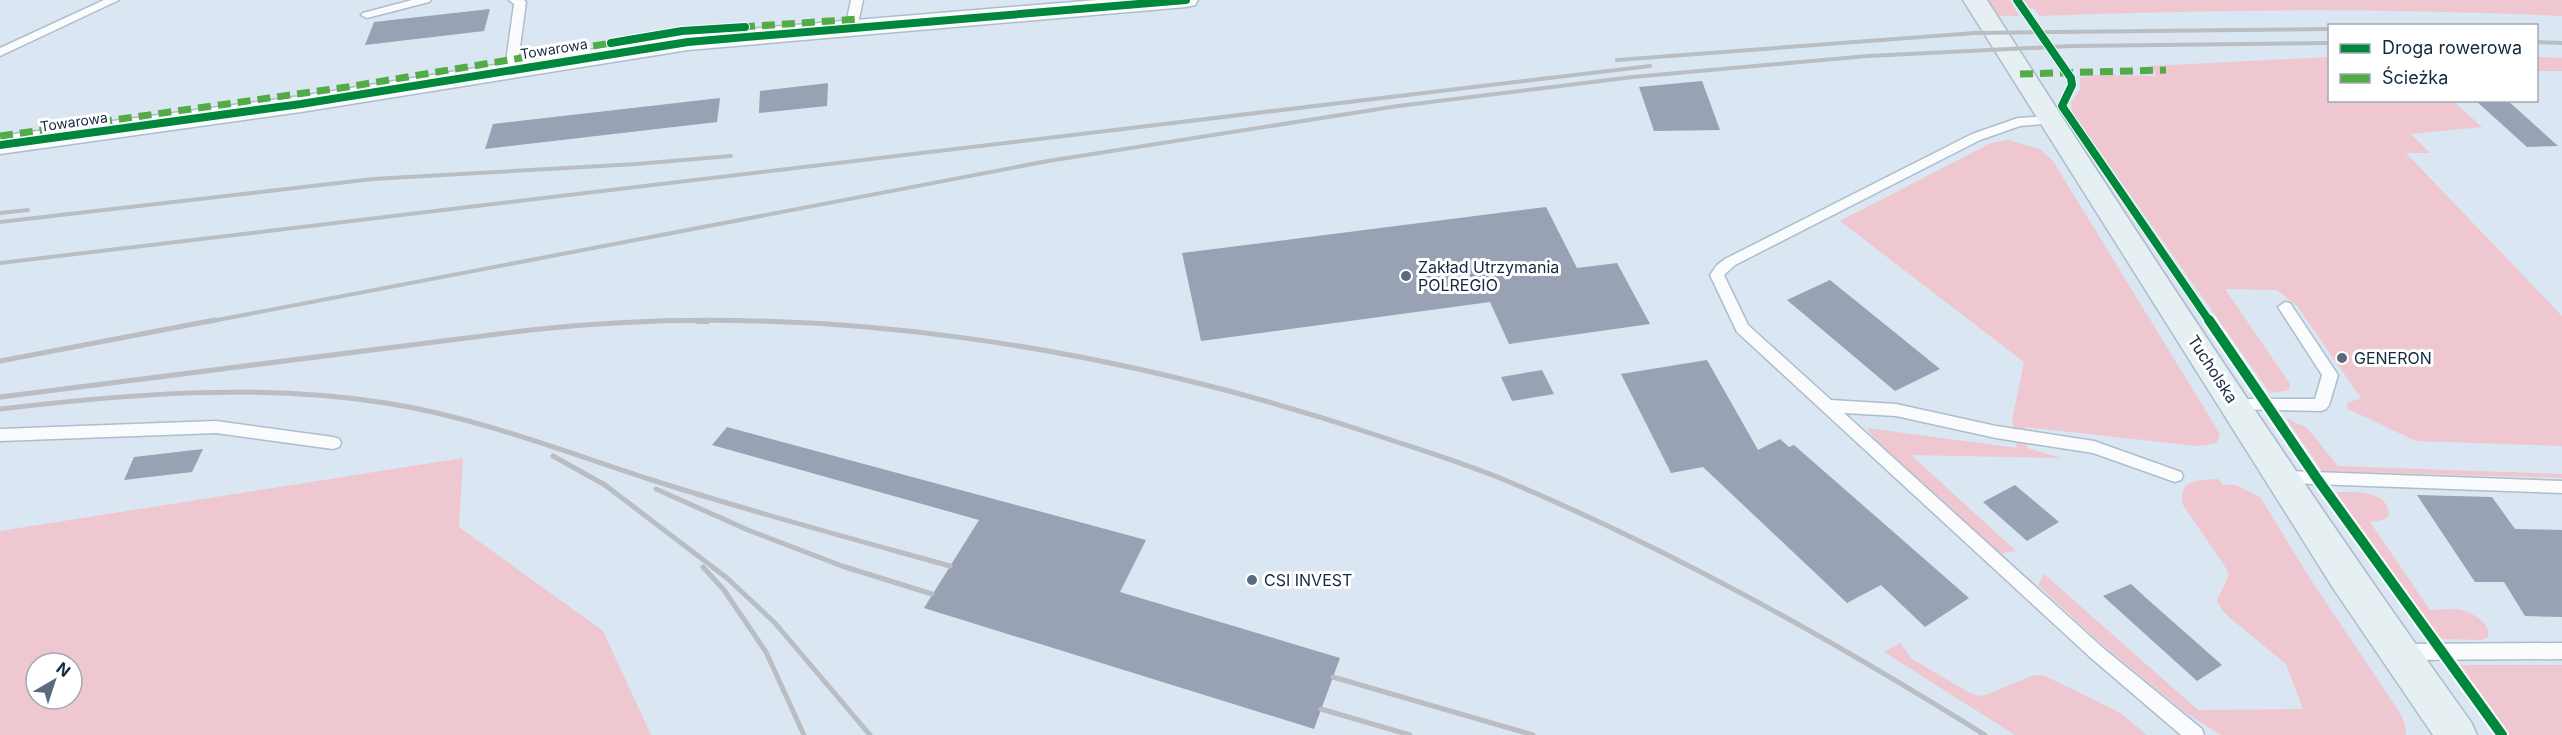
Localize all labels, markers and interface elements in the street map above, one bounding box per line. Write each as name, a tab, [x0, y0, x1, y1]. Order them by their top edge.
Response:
legend	[2328, 24, 2538, 102]
street label: Towarowa	[519, 35, 589, 62]
text: Droga rowerowa	[2382, 37, 2522, 58]
text: Ścieżka	[2382, 66, 2448, 88]
street label: Towarowa	[39, 108, 109, 135]
place label: Zakład Utrzymania POLREGIO	[1418, 257, 1559, 295]
marker: Zakład Utrzymania POLREGIO	[1399, 269, 1413, 283]
street label: Tucholska	[2184, 331, 2242, 407]
place label: GENERON	[2354, 348, 2432, 368]
marker: GENERON	[2335, 351, 2349, 365]
place label: CSI INVEST	[1264, 570, 1352, 590]
marker: CSI INVEST	[1245, 573, 1259, 587]
north arrow	[24, 651, 84, 711]
text: N	[52, 658, 74, 681]

